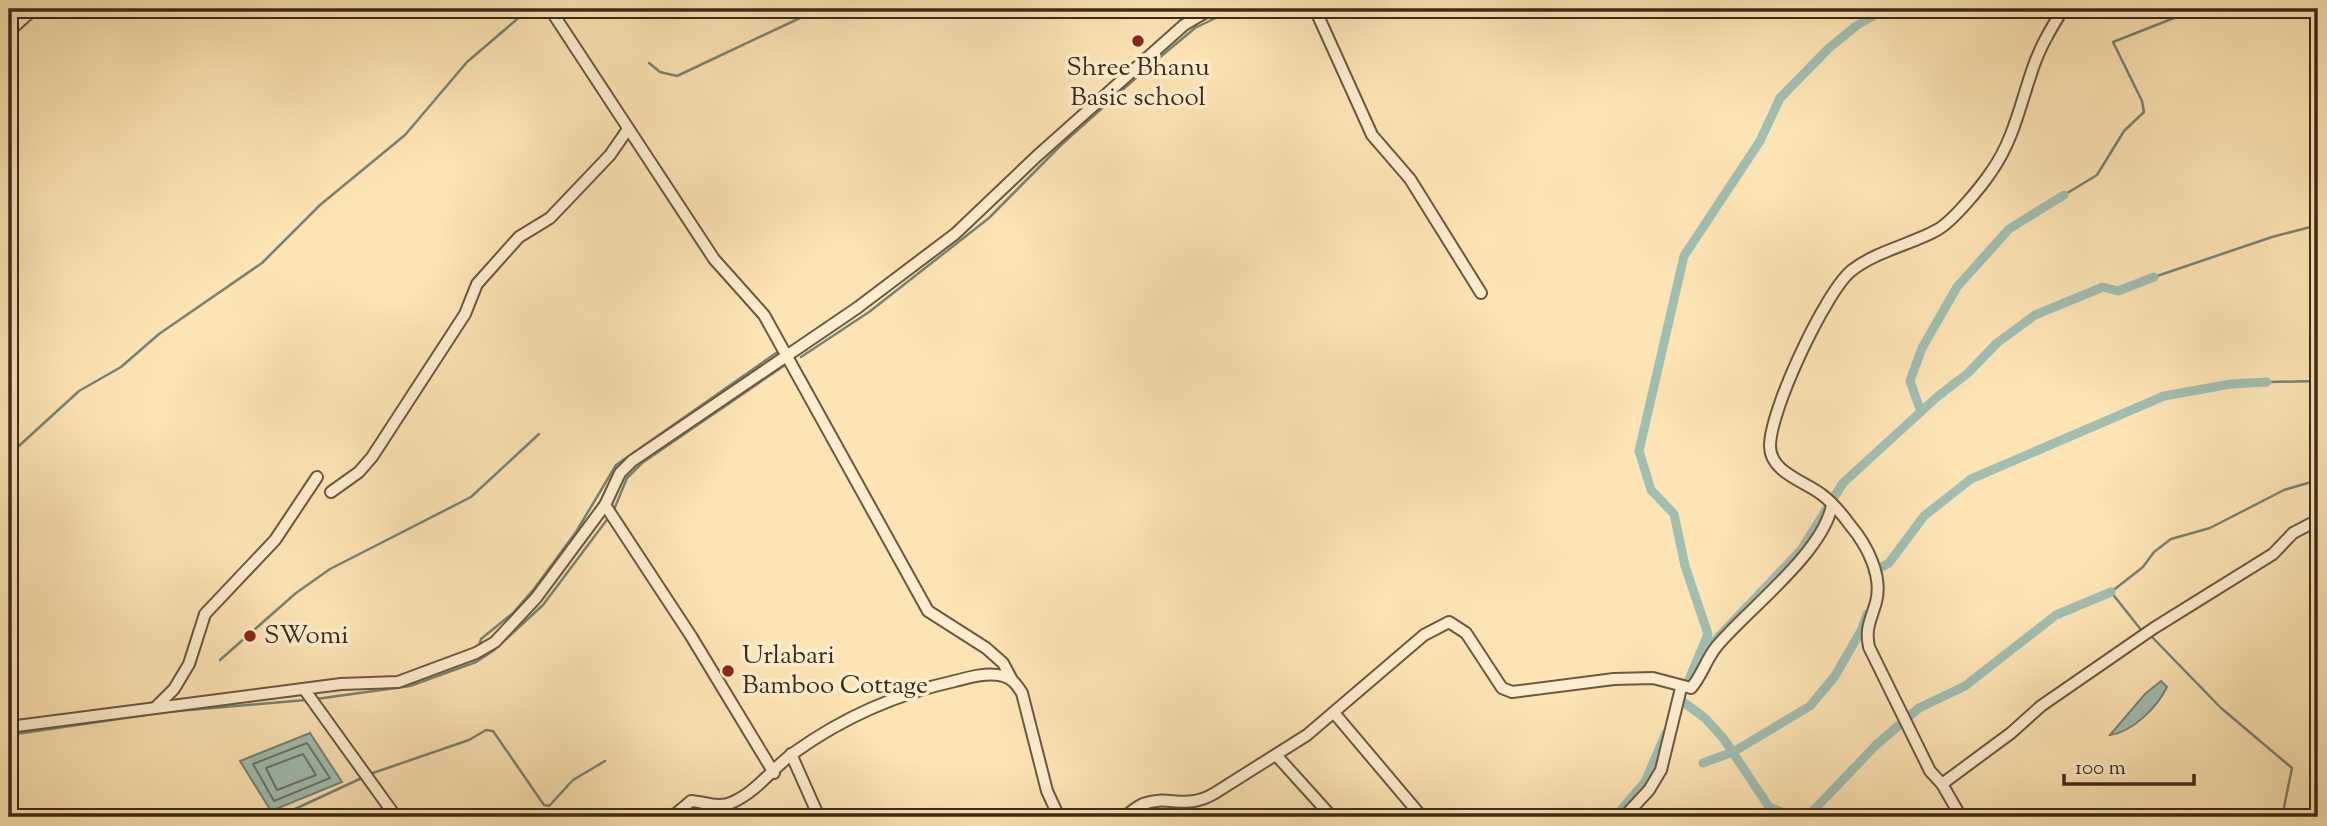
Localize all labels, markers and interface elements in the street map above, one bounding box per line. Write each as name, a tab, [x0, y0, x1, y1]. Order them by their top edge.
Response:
marker: Shree Bhanu Basic school	[1130, 33, 1146, 49]
place label: Shree Bhanu Basic school	[1066, 50, 1210, 117]
place label: SWomi	[264, 618, 349, 655]
marker: SWomi	[242, 628, 258, 644]
place label: Urlabari Bamboo Cottage	[742, 638, 928, 705]
marker: Urlabari Bamboo Cottage	[720, 663, 736, 679]
scale bar	[2064, 742, 2194, 786]
text: 100 m	[2075, 754, 2126, 784]

